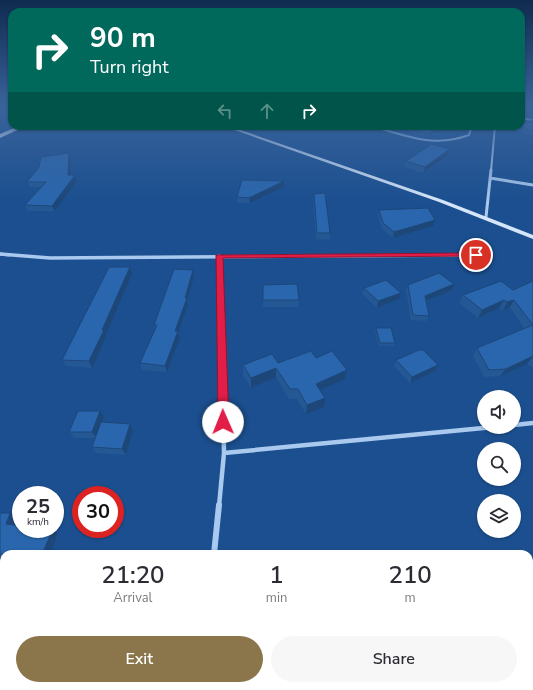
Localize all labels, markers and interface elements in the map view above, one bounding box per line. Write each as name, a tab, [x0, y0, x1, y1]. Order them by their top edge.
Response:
text: 90 m	[90, 19, 156, 57]
icon: right	[24, 24, 76, 76]
text: Turn right	[90, 55, 169, 79]
icon: left	[214, 100, 236, 122]
icon: ahead	[256, 100, 278, 122]
icon: right	[298, 100, 320, 122]
pin	[459, 238, 493, 272]
icon: arrive	[465, 244, 487, 266]
map controls	[477, 390, 521, 538]
button: sound	[477, 390, 521, 434]
position arrow	[202, 401, 244, 443]
button: search	[477, 442, 521, 486]
speed limit sign: 30	[72, 486, 124, 538]
text: 25	[26, 493, 50, 520]
button: layers	[477, 494, 521, 538]
text: km/h	[27, 515, 49, 529]
text: 21:20	[101, 559, 165, 591]
text: 1	[269, 559, 284, 591]
text: 210	[389, 559, 432, 591]
text: Arrival	[113, 589, 152, 607]
text: min	[266, 589, 287, 607]
text: m	[405, 589, 416, 607]
button: Exit	[16, 636, 263, 682]
button: Share	[271, 636, 517, 682]

